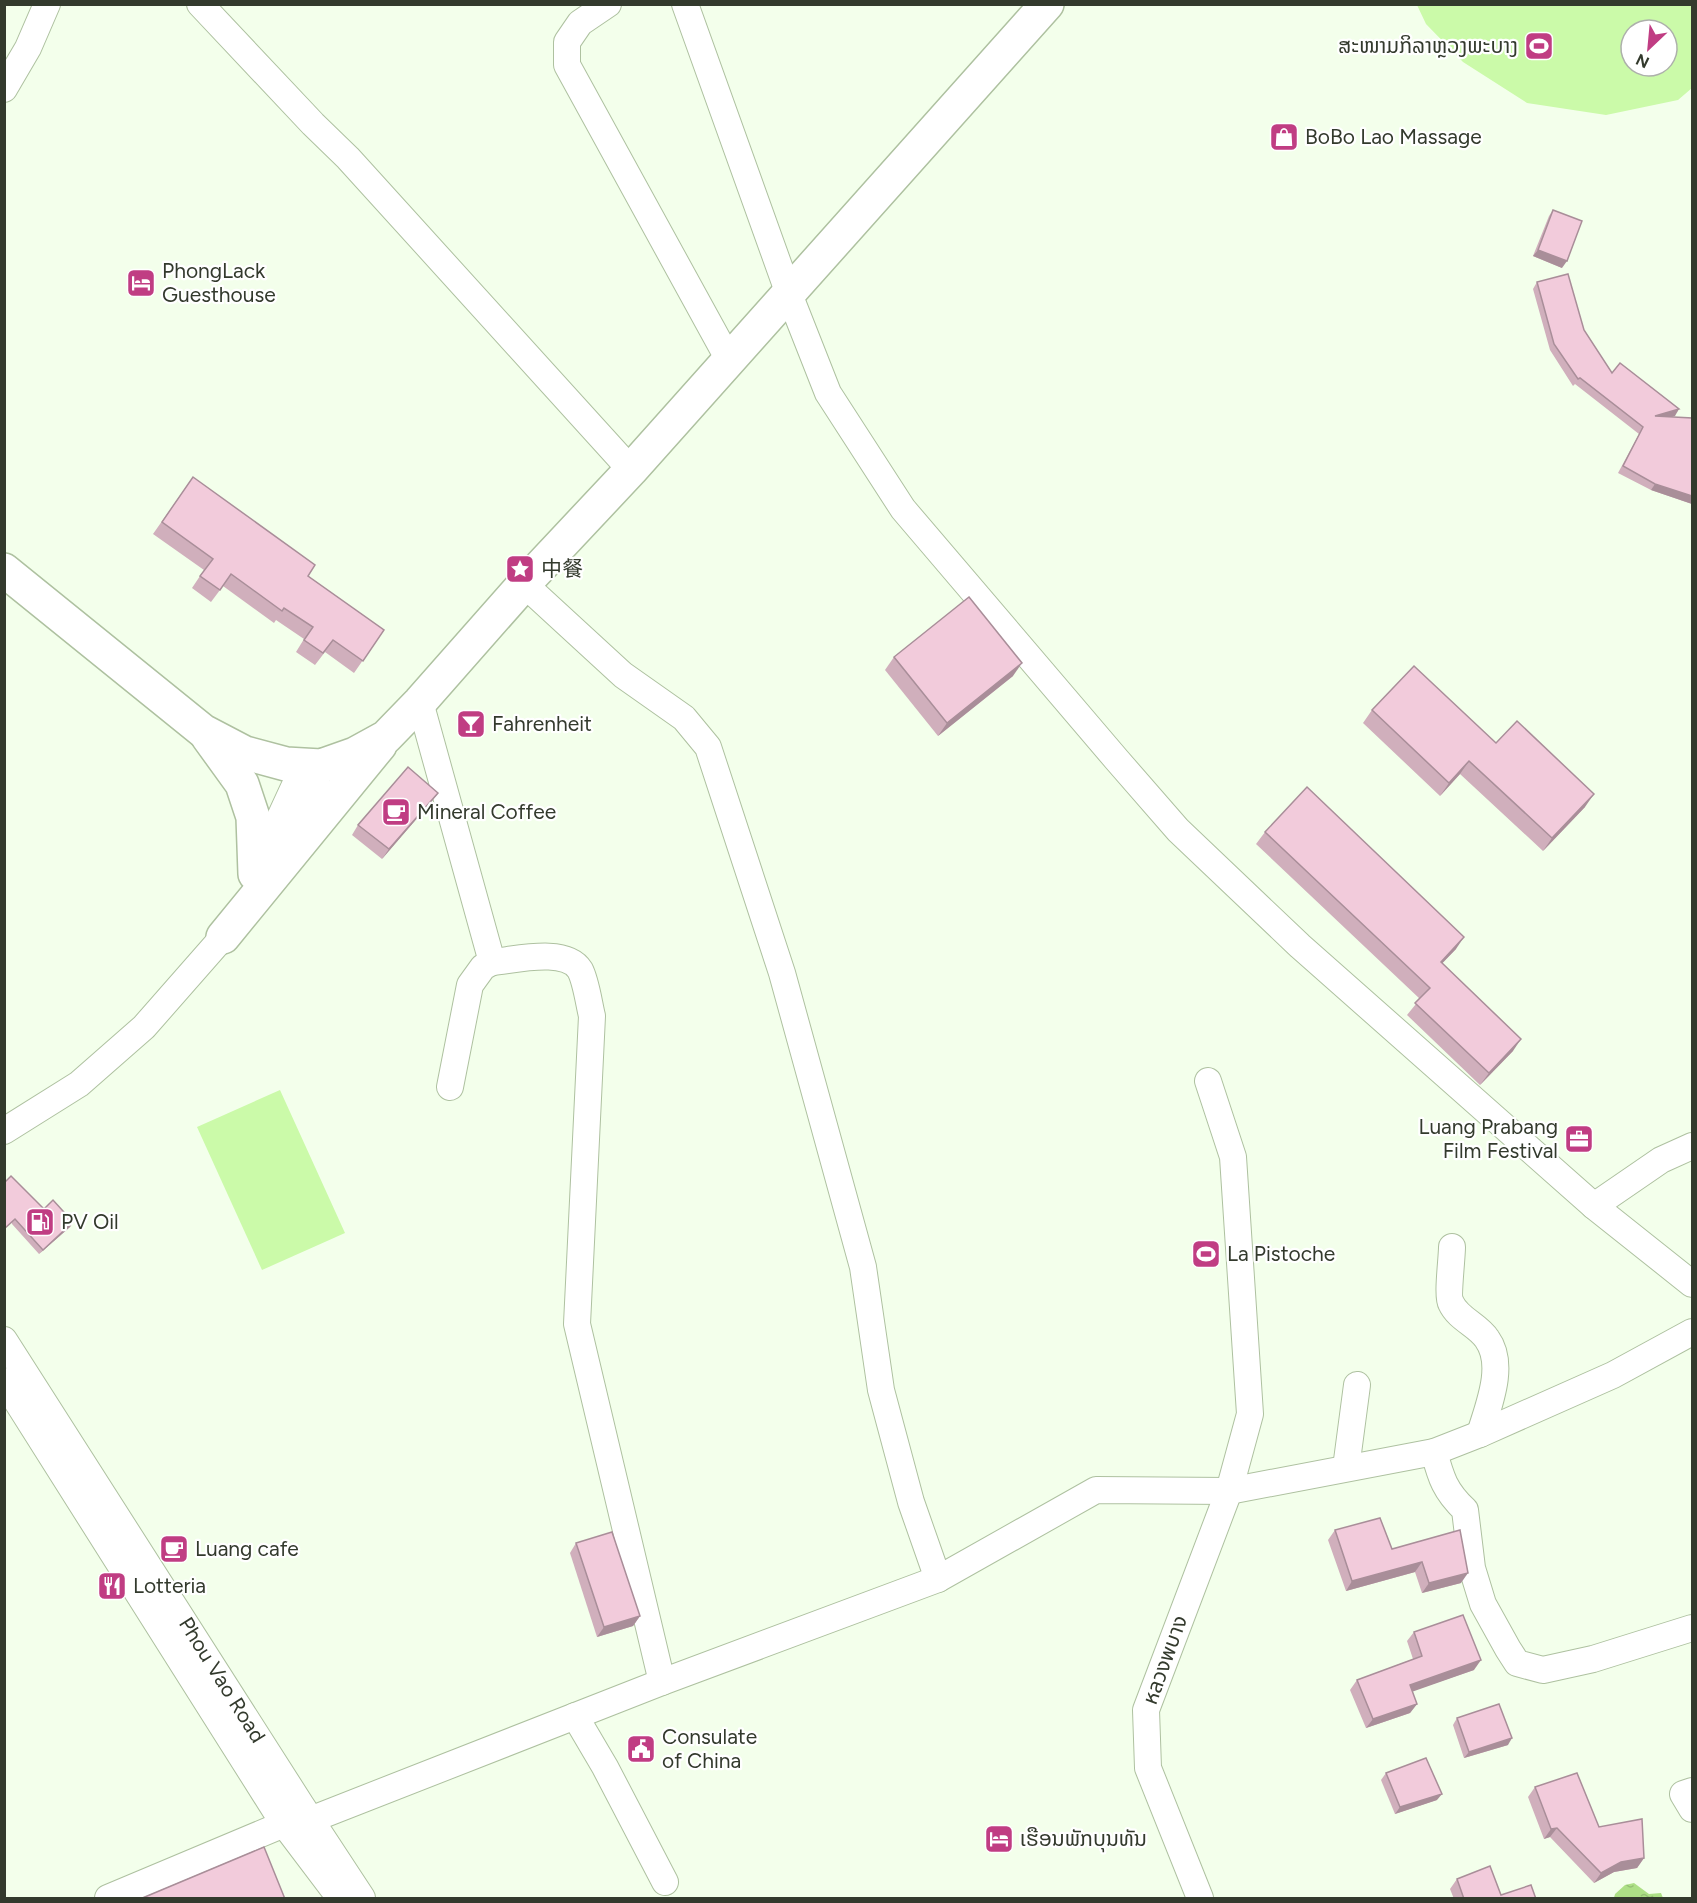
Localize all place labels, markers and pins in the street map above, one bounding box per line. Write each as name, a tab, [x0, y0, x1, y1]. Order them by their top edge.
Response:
sports icon: ສະໜາມກິລາຫຼວງພະບາງ	[1523, 30, 1555, 62]
place label: ສະໜາມກິລາຫຼວງພະບາງ	[1338, 33, 1518, 58]
shop icon: BoBo Lao Massage	[1268, 121, 1300, 153]
place label: BoBo Lao Massage	[1305, 124, 1482, 149]
place label: PhongLack Guesthouse	[162, 258, 276, 307]
hotel icon: PhongLack Guesthouse	[125, 267, 157, 299]
place icon: 中餐	[504, 553, 536, 585]
place label: 中餐	[541, 556, 583, 581]
bar icon: Fahrenheit	[455, 708, 487, 740]
place label: Fahrenheit	[492, 711, 592, 736]
cafe icon: Mineral Coffee	[380, 796, 412, 828]
place label: Mineral Coffee	[417, 799, 556, 824]
place label: Luang Prabang Film Festival	[1418, 1114, 1558, 1163]
office icon: Luang Prabang Film Festival	[1563, 1123, 1595, 1155]
fuel station icon: PV Oil	[24, 1206, 56, 1238]
place label: PV Oil	[61, 1209, 119, 1234]
sports icon: La Pistoche	[1190, 1238, 1222, 1270]
place label: La Pistoche	[1227, 1241, 1335, 1266]
cafe icon: Luang cafe	[158, 1533, 190, 1565]
place label: Luang cafe	[195, 1536, 299, 1561]
restaurant icon: Lotteria	[96, 1570, 128, 1602]
place label: Lotteria	[133, 1573, 206, 1598]
place label: Consulate of China	[662, 1724, 757, 1773]
public building icon: Consulate of China	[625, 1733, 657, 1765]
hotel icon: ເຮືອນພັກບຸນທັນ	[983, 1823, 1015, 1855]
place label: ເຮືອນພັກບຸນທັນ	[1020, 1826, 1147, 1853]

